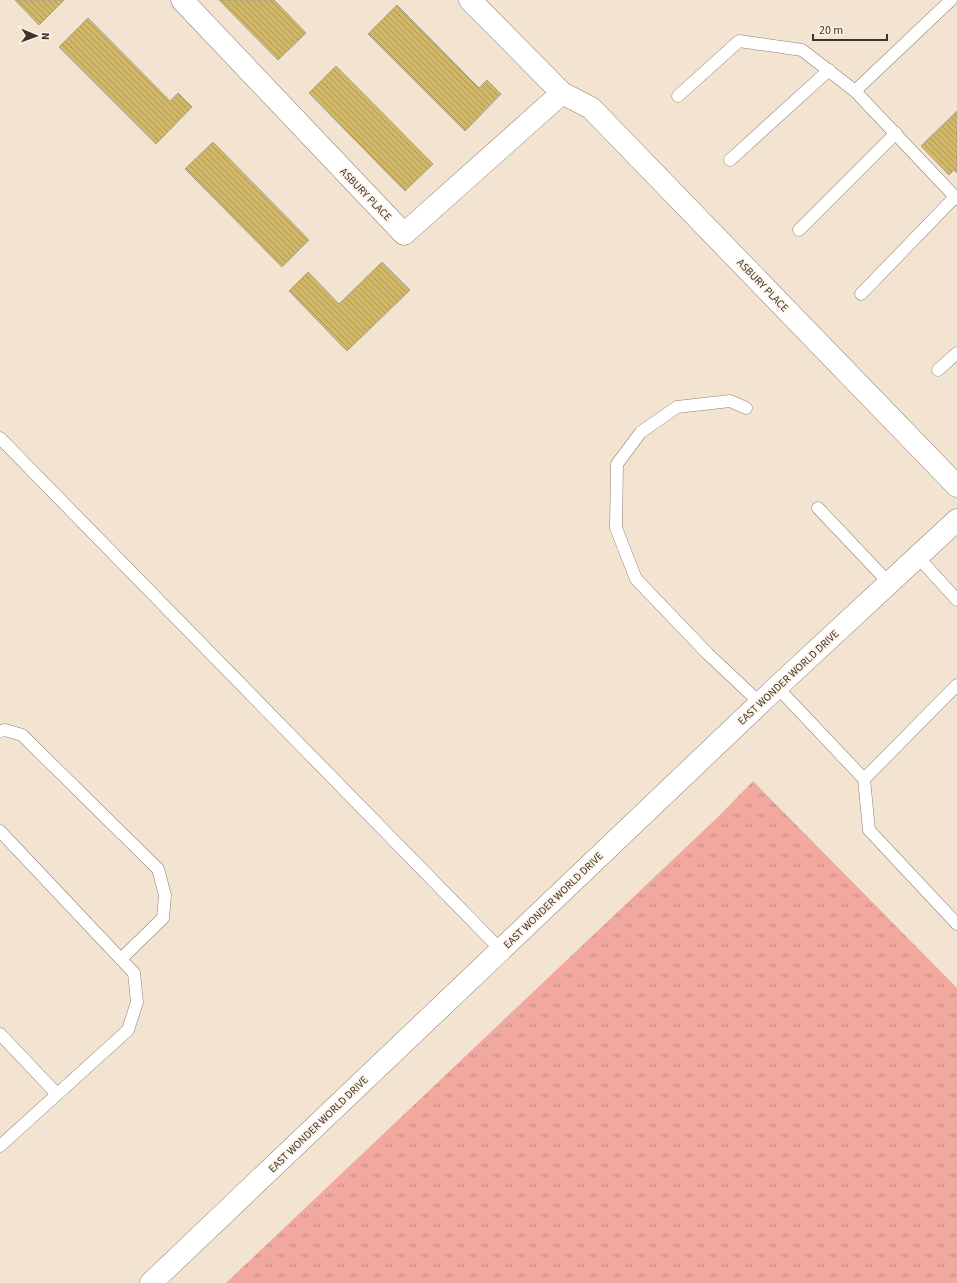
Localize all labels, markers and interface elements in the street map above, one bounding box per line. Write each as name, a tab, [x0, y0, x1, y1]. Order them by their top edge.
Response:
north arrow	[16, 16, 56, 56]
scale bar	[813, 16, 887, 42]
text: 20 m	[819, 22, 843, 39]
text: N	[38, 32, 53, 40]
street label: ASBURY PLACE	[336, 164, 395, 224]
street label: ASBURY PLACE	[733, 255, 792, 315]
street label: EAST WONDER WORLD DRIVE	[734, 626, 842, 728]
street label: EAST WONDER WORLD DRIVE	[500, 849, 607, 952]
street label: EAST WONDER WORLD DRIVE	[265, 1073, 372, 1176]

